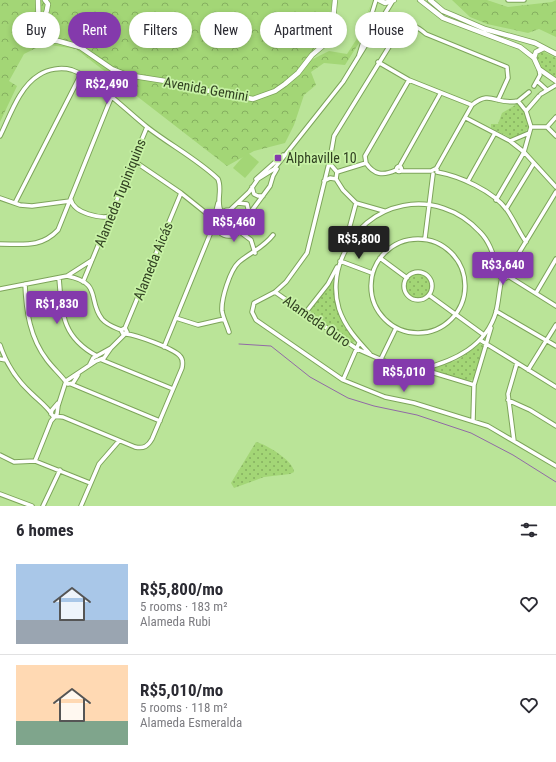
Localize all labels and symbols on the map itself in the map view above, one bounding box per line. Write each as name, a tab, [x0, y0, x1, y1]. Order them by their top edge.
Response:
pin: R$2,490	[70, 71, 144, 105]
street label: Avenida Gemini	[162, 74, 250, 104]
street label: Alameda Tupiniquins	[91, 137, 149, 249]
place label: Alphaville 10	[286, 150, 357, 166]
marker: Alphaville 10	[273, 153, 283, 163]
pin: R$5,460	[197, 209, 271, 243]
street label: Alameda Aicás	[130, 220, 176, 302]
pin: R$5,800	[322, 226, 396, 260]
pin: R$3,640	[466, 252, 540, 286]
pin: R$1,830	[20, 291, 94, 325]
street label: Alameda Ouro	[280, 292, 354, 350]
pin: R$5,010	[367, 359, 441, 393]

